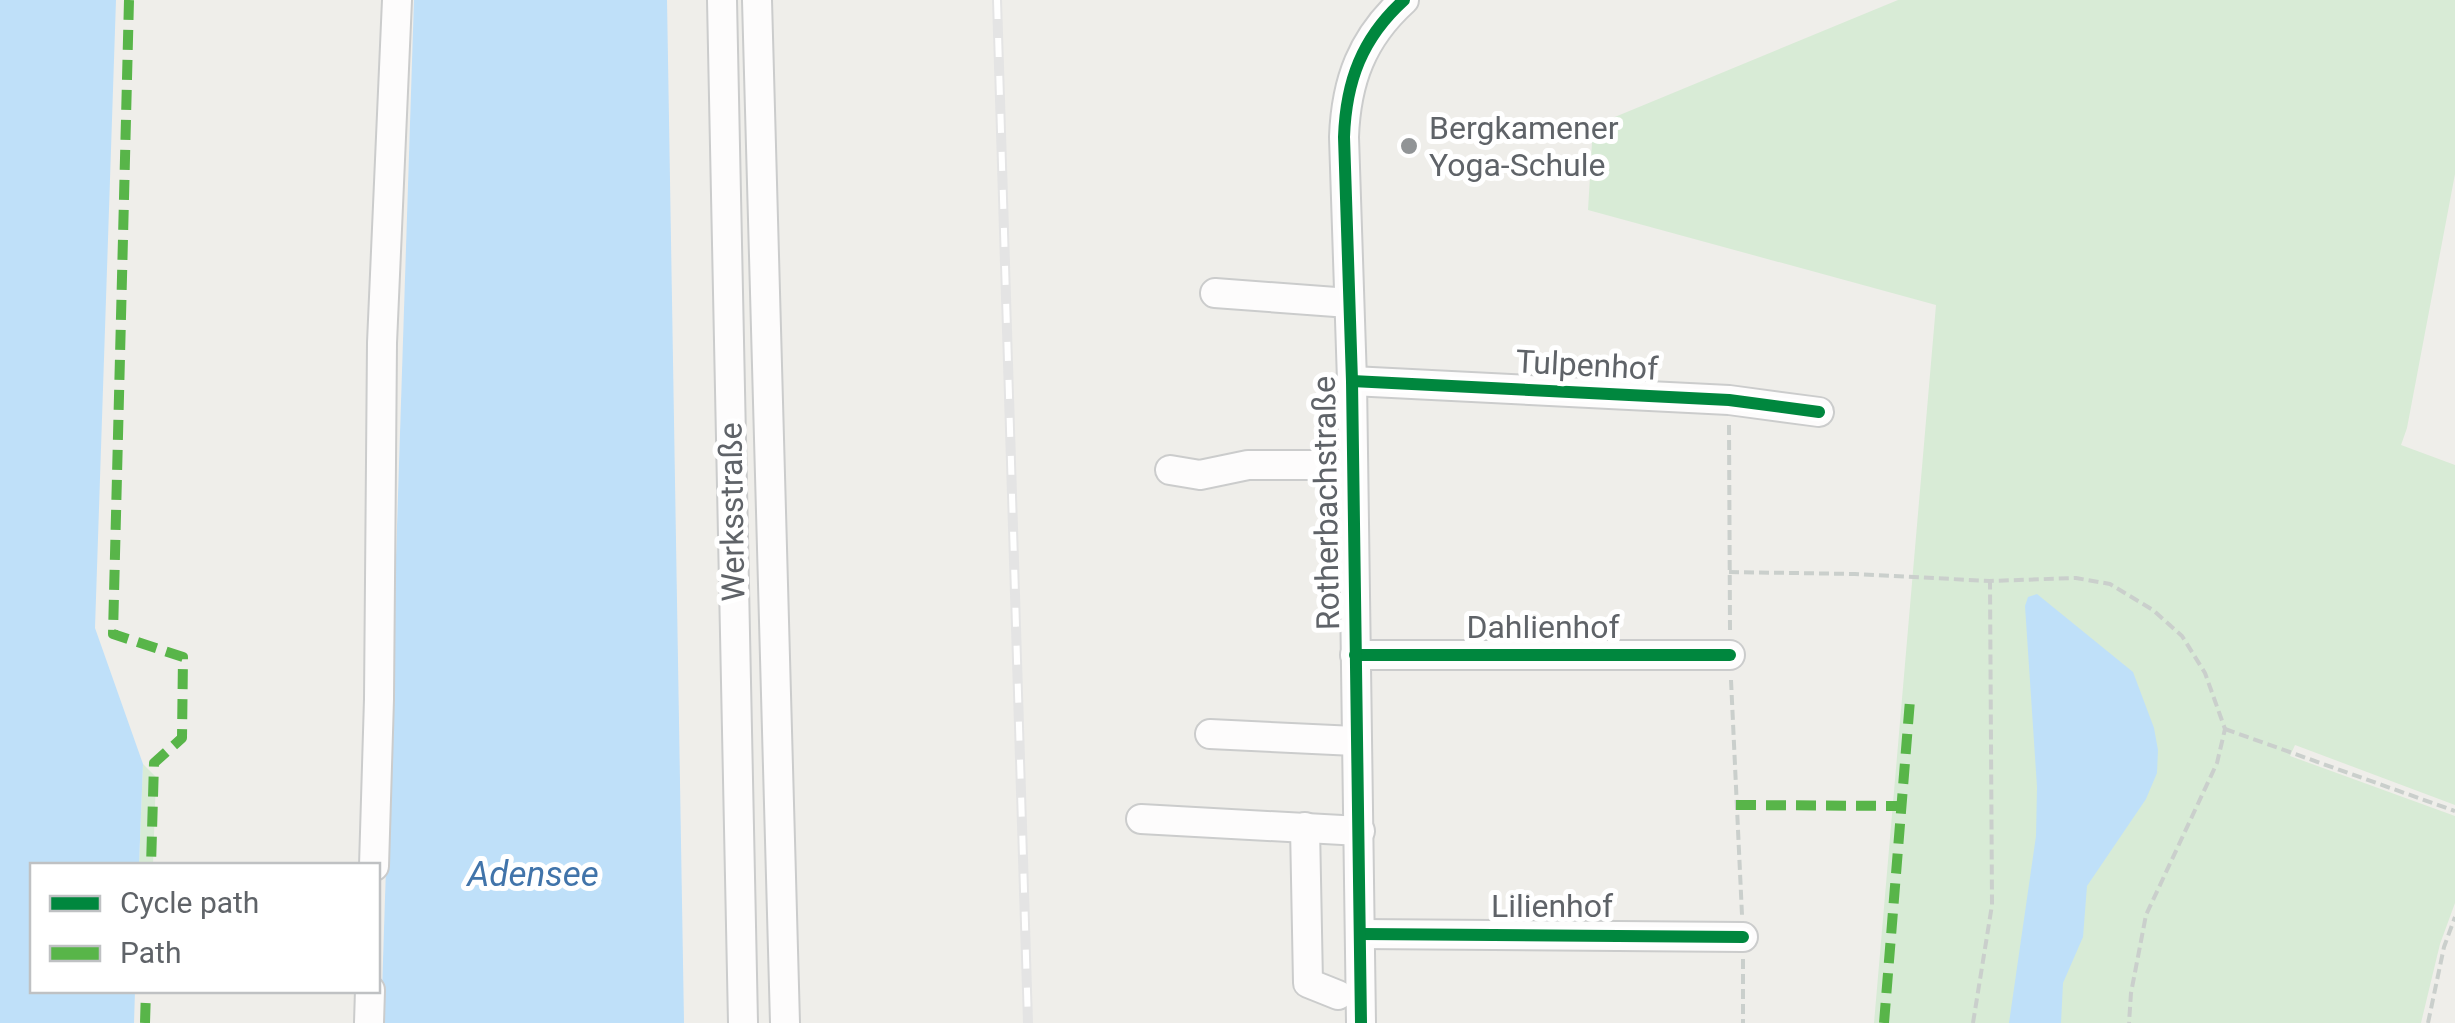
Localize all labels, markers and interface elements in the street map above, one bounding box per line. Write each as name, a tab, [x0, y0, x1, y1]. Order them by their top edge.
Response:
place label: Bergkamener Yoga-Schule	[1429, 109, 1619, 184]
marker: Bergkamener Yoga-Schule	[1398, 135, 1420, 157]
street label: Tulpenhof	[1515, 342, 1660, 388]
street label: Rotherbachstraße	[1305, 376, 1347, 630]
street label: Werksstraße	[711, 422, 753, 602]
street label: Dahlienhof	[1466, 608, 1620, 646]
water label: Adensee	[465, 854, 599, 895]
legend	[30, 863, 380, 993]
text: Cycle path	[120, 885, 259, 920]
street label: Lilienhof	[1491, 887, 1614, 925]
text: Path	[120, 935, 181, 970]

